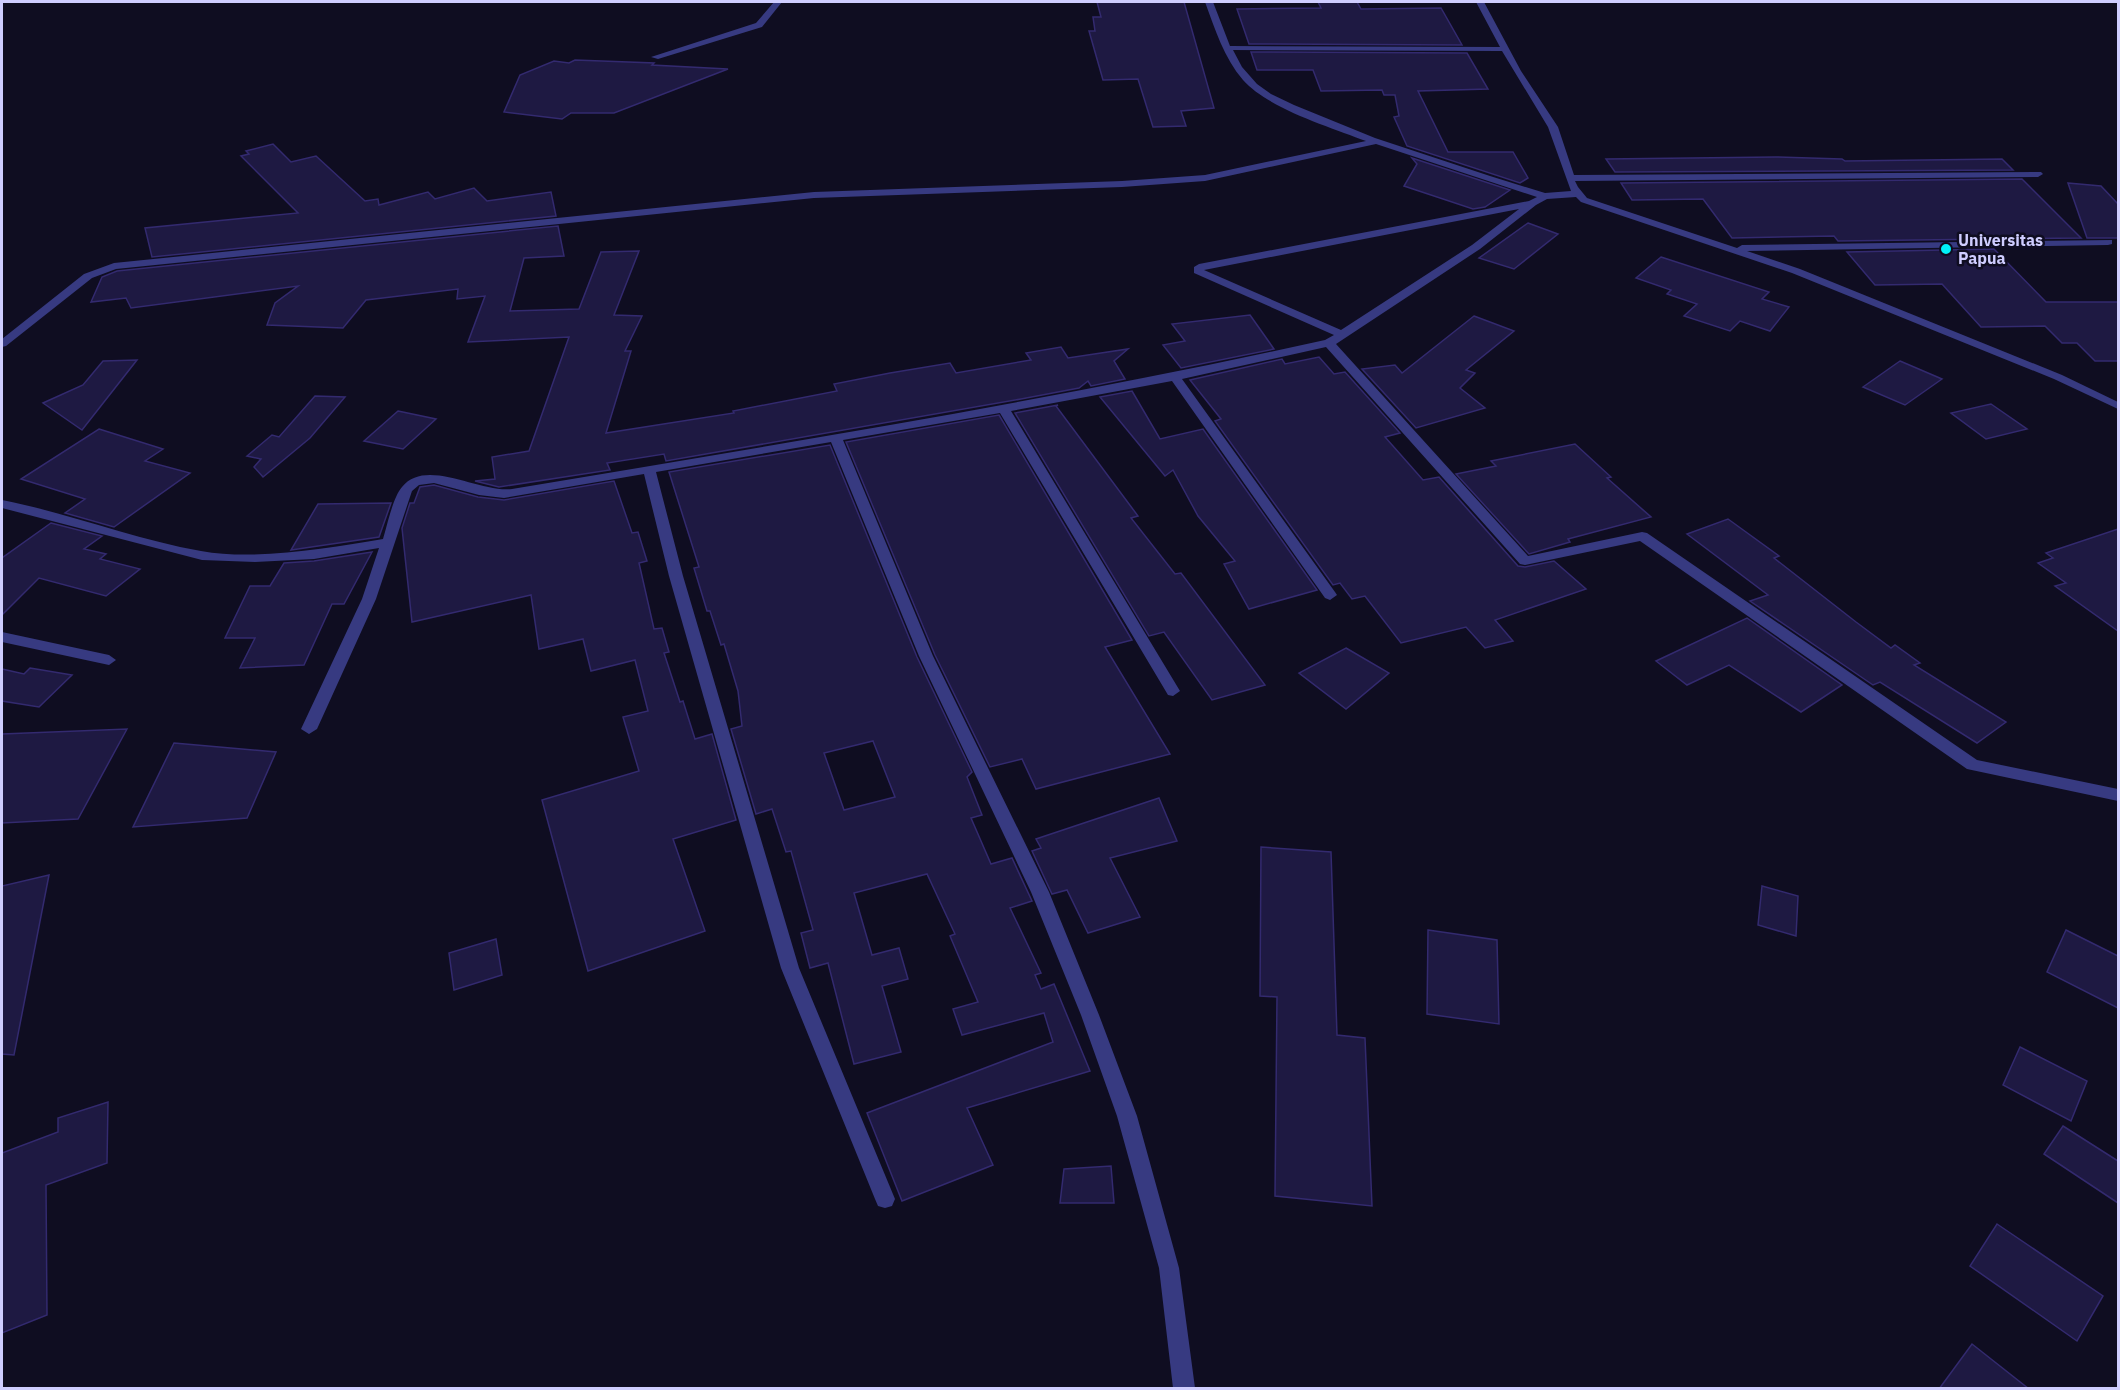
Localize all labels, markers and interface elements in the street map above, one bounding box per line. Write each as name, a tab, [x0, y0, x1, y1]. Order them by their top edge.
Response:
place label: Universitas Papua	[1958, 230, 2043, 268]
marker: Universitas Papua	[1939, 242, 1953, 256]

